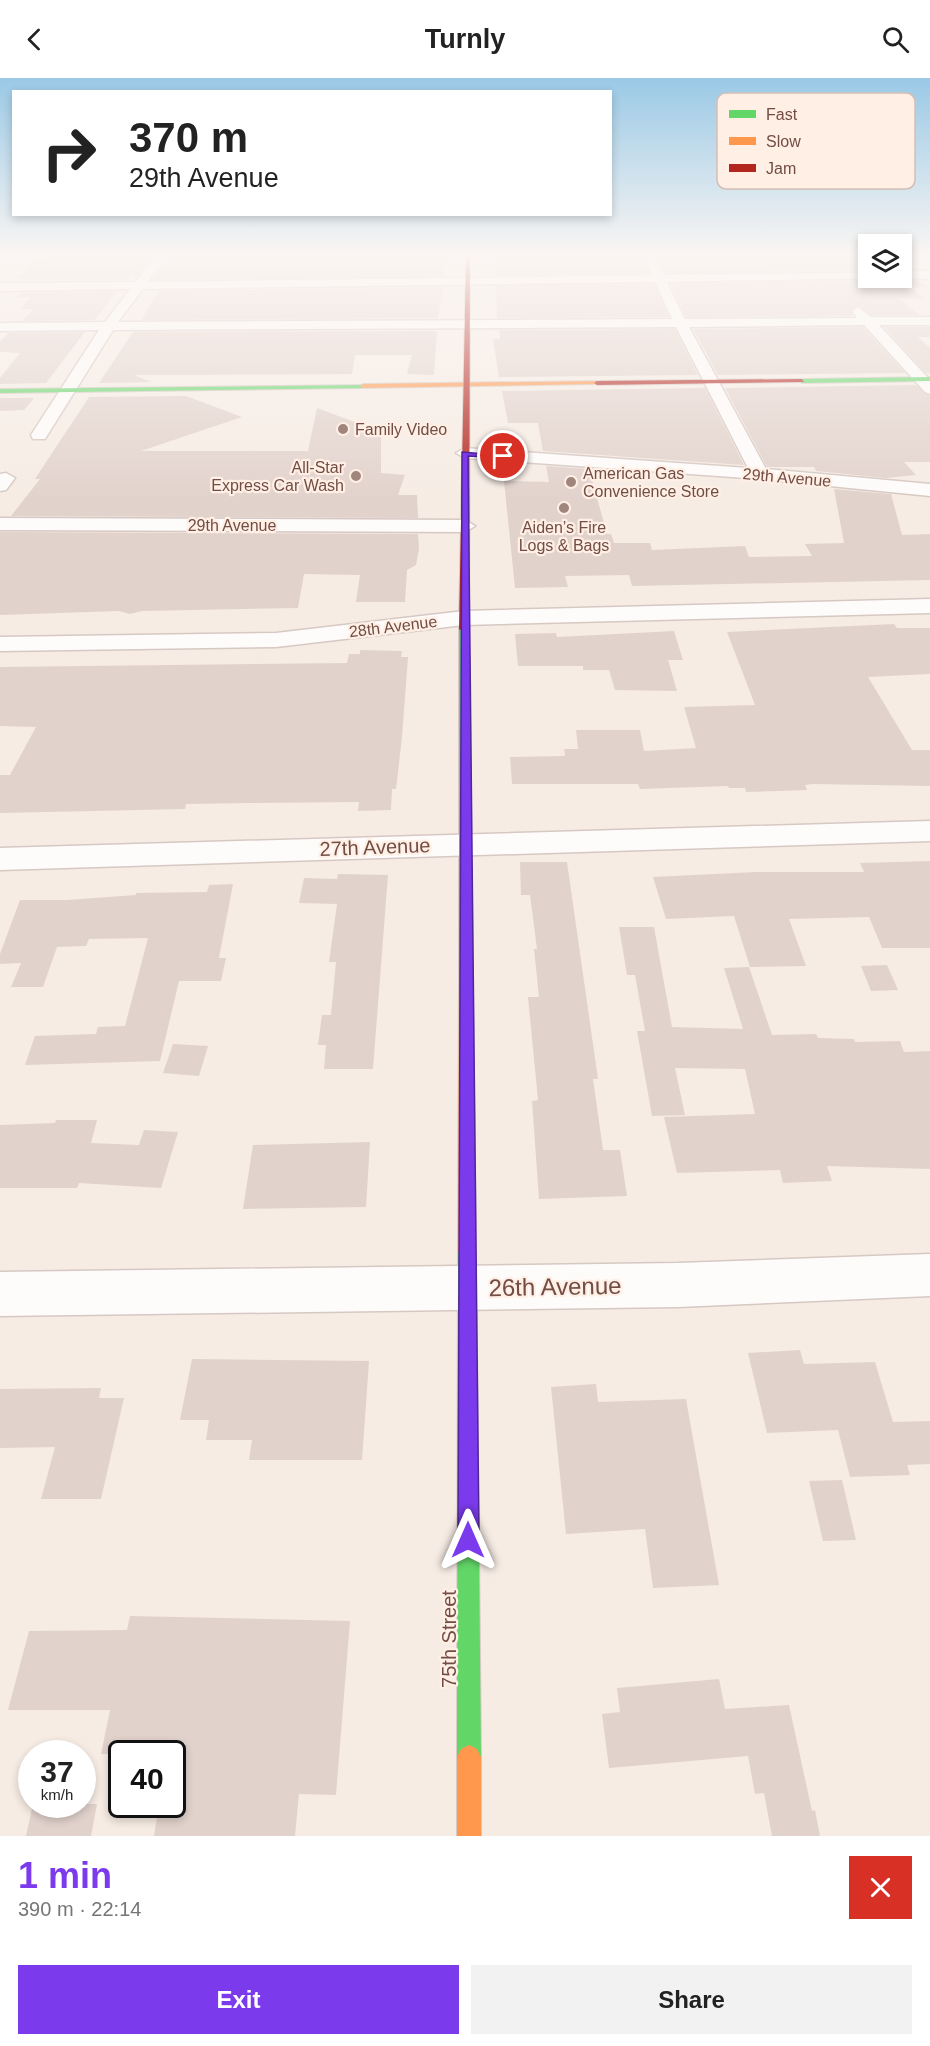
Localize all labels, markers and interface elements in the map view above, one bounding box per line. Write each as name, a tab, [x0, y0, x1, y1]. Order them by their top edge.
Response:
icon: back	[18, 23, 51, 56]
icon: search	[879, 23, 912, 56]
text: Turnly	[425, 24, 505, 54]
legend	[717, 93, 915, 189]
text: Fast	[766, 106, 798, 123]
icon: right	[30, 114, 108, 192]
text: 370 m	[129, 114, 248, 161]
text: Slow	[766, 133, 801, 150]
text: Jam	[766, 160, 796, 177]
text: 29th Avenue	[129, 163, 279, 193]
map controls	[858, 234, 912, 288]
button: layers	[858, 234, 912, 288]
place label: Family Video	[355, 421, 447, 438]
marker: Family Video	[336, 422, 350, 436]
pin	[477, 430, 528, 481]
icon: arrive	[486, 439, 519, 472]
place label: All-Star Express Car Wash	[211, 459, 345, 494]
place label: American Gas Convenience Store	[583, 465, 719, 500]
street label: 29th Avenue	[742, 465, 832, 490]
marker: All-Star Express Car Wash	[349, 469, 363, 483]
marker: American Gas Convenience Store	[564, 475, 578, 489]
marker: Aiden’s Fire Logs & Bags	[557, 501, 571, 515]
street label: 29th Avenue	[188, 517, 276, 534]
place label: Aiden’s Fire Logs & Bags	[519, 519, 609, 554]
street label: 28th Avenue	[348, 613, 438, 640]
street label: 27th Avenue	[319, 834, 431, 860]
street label: 26th Avenue	[488, 1272, 622, 1301]
position arrow	[436, 1508, 500, 1572]
street label: 75th Street	[438, 1590, 460, 1688]
speed limit sign: 40	[108, 1740, 186, 1818]
text: 37	[40, 1755, 74, 1788]
text: km/h	[41, 1786, 73, 1803]
text: 1 min	[18, 1855, 112, 1896]
button: close	[849, 1856, 912, 1919]
text: 390 m · 22:14	[18, 1898, 141, 1920]
button: Exit	[18, 1965, 459, 2034]
button: Share	[471, 1965, 912, 2034]

